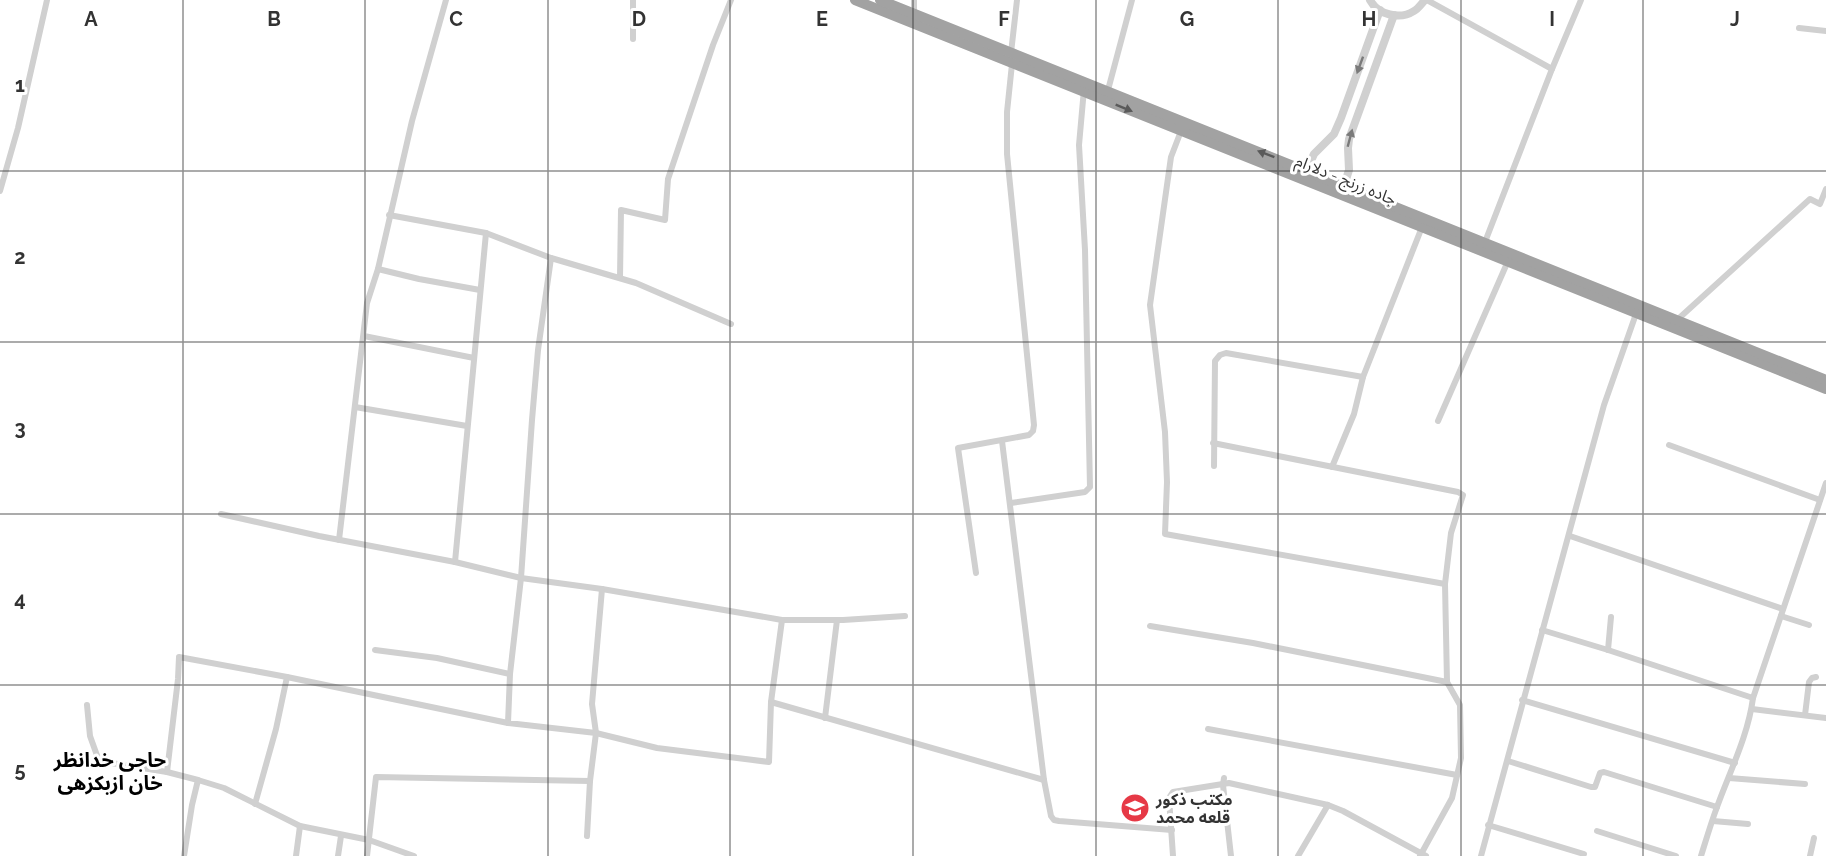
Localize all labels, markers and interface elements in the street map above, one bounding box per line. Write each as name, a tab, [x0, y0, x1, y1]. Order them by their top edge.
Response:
text: A	[84, 7, 98, 31]
text: B	[267, 7, 281, 31]
text: C	[449, 7, 463, 31]
text: D	[632, 7, 646, 31]
text: E	[816, 7, 828, 31]
text: F	[998, 7, 1010, 31]
text: G	[1180, 7, 1194, 31]
text: H	[1362, 7, 1376, 31]
text: I	[1549, 7, 1555, 31]
text: J	[1730, 7, 1740, 31]
one-way arrow	[1355, 56, 1365, 74]
text: 1	[15, 73, 25, 97]
one-way arrow	[1115, 104, 1133, 113]
one-way arrow	[1346, 129, 1356, 148]
one-way arrow	[1256, 148, 1274, 158]
street label: جاده زرنج - دلارام	[1292, 151, 1399, 212]
text: 2	[14, 245, 26, 269]
text: 3	[14, 416, 26, 440]
text: 4	[14, 587, 26, 611]
district label: حاجی خدانظر خان ازبکزهی	[53, 748, 167, 795]
text: 5	[14, 758, 26, 782]
place label: مکتب ذکور قلعه محمد	[1155, 790, 1233, 827]
school or university icon: مکتب ذکور قلعه محمد	[1119, 792, 1151, 824]

